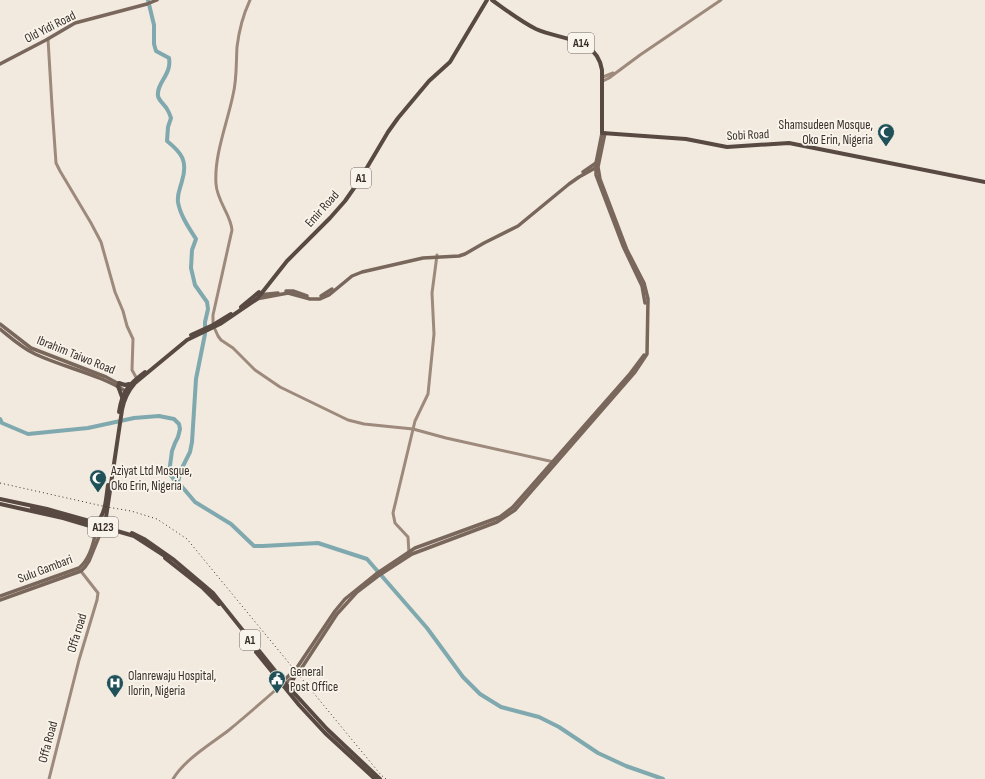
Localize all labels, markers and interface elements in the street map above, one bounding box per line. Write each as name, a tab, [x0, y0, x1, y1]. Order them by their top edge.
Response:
street label: Old Yidi Road	[22, 7, 78, 47]
road number: A14	[568, 33, 594, 53]
place label: Shamsudeen Mosque, Oko Erin, Nigeria	[779, 117, 873, 148]
mosque icon: Shamsudeen Mosque, Oko Erin, Nigeria	[876, 122, 896, 147]
street label: Sobi Road	[726, 126, 770, 144]
road number: A1	[351, 168, 371, 188]
street label: Emir Road	[301, 187, 343, 231]
street label: Ibrahim Taiwo Road	[34, 332, 118, 378]
place label: Aziyat Ltd Mosque, Oko Erin, Nigeria	[110, 463, 192, 494]
mosque icon: Aziyat Ltd Mosque, Oko Erin, Nigeria	[88, 468, 108, 493]
road number: A123	[88, 517, 118, 537]
street label: Sulu Gambari	[15, 551, 75, 587]
street label: Offa road	[63, 611, 91, 655]
road number: A1	[240, 630, 260, 650]
place label: General Post Office	[290, 664, 338, 695]
place label: Olanrewaju Hospital, Ilorin, Nigeria	[128, 668, 216, 699]
public building icon: General Post Office	[267, 669, 287, 694]
hospital icon: Olanrewaju Hospital, Ilorin, Nigeria	[105, 673, 125, 698]
street label: Offa Road	[35, 719, 61, 765]

